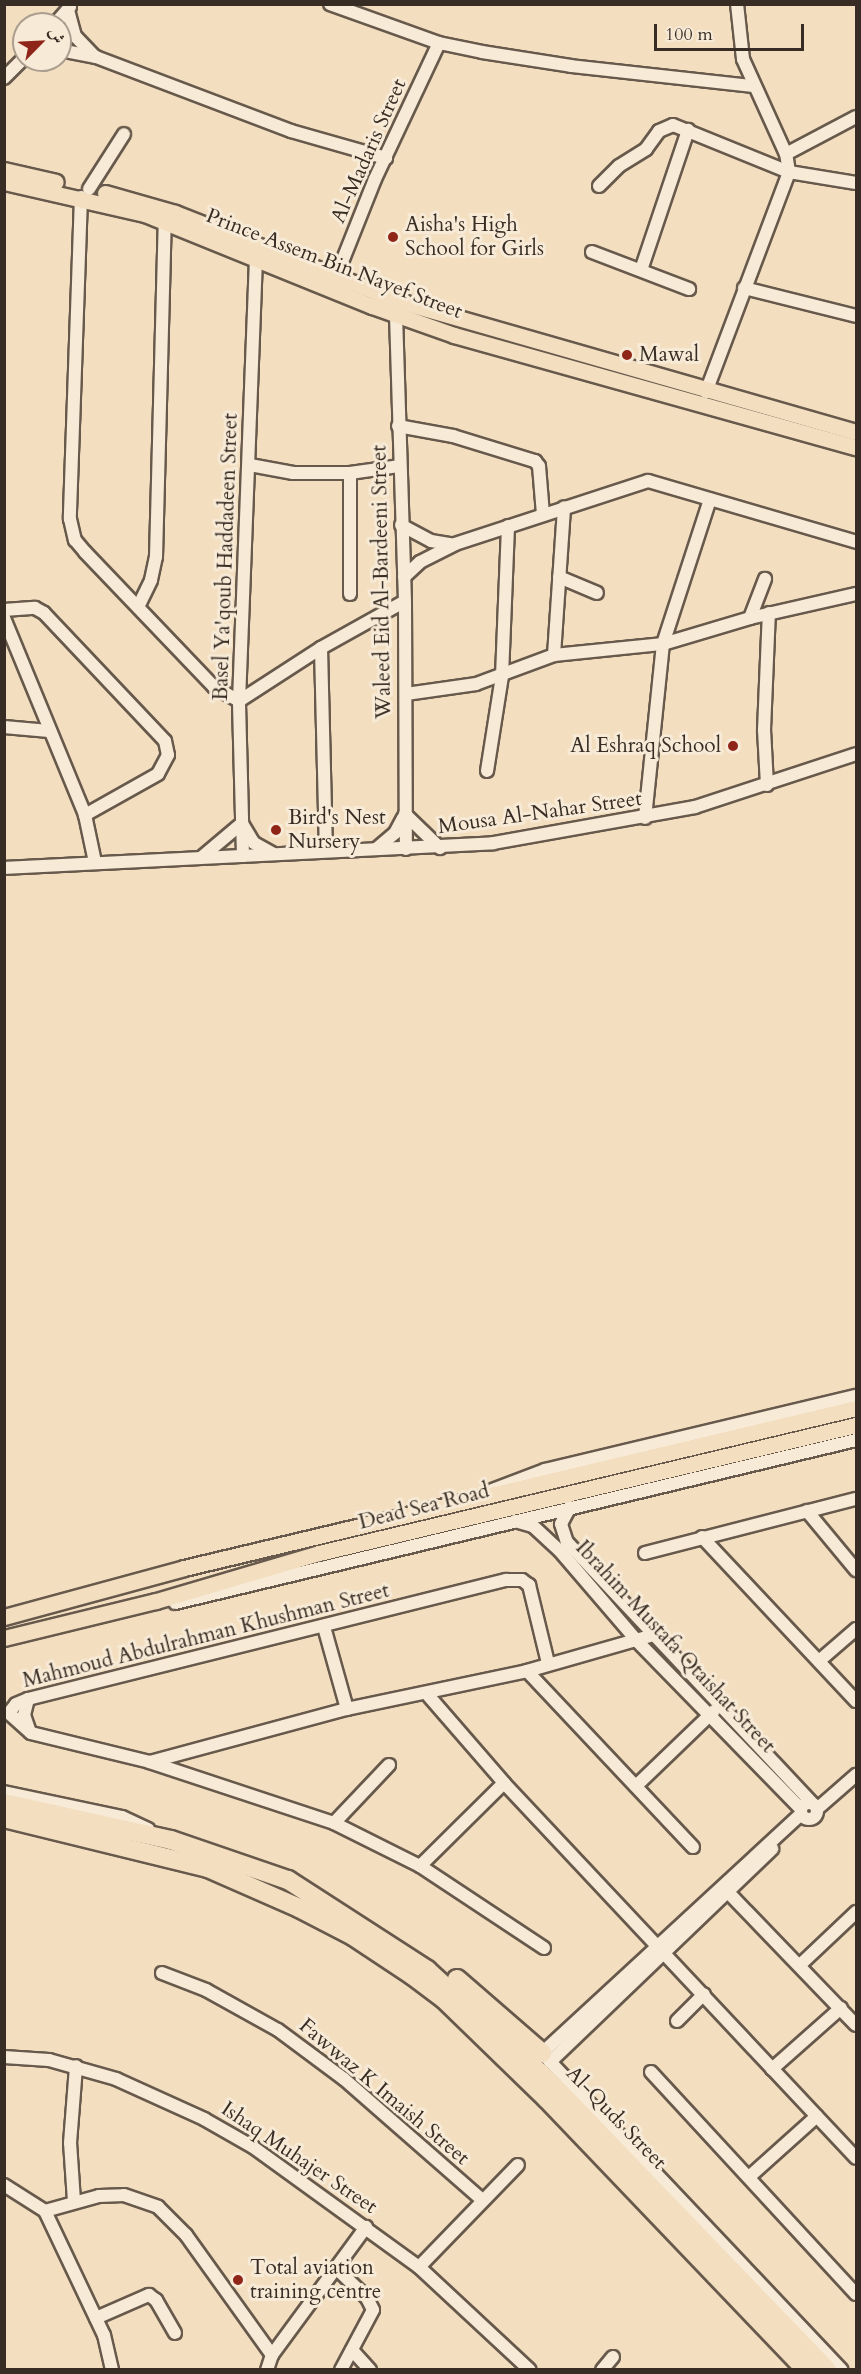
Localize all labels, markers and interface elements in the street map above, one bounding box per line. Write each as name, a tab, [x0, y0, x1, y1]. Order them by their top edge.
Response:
north arrow	[12, 12, 72, 72]
scale bar	[657, 12, 807, 50]
text: 100 m	[665, 22, 713, 47]
text: ش	[43, 24, 70, 47]
street label: Al-Madaris Street	[326, 75, 412, 227]
street label: Prince Assem Bin Nayef Street	[202, 203, 466, 325]
place label: Aisha's High School for Girls	[405, 212, 544, 262]
marker: Aisha's High School for Girls	[386, 230, 400, 244]
place label: Mawal	[639, 342, 699, 368]
marker: Mawal	[620, 348, 634, 362]
street label: Basel Ya'qoub Haddadeen Street	[208, 413, 244, 701]
street label: Waleed Eid Al-Bardeeni Street	[367, 445, 397, 719]
place label: Al Eshraq School	[570, 733, 721, 759]
marker: Al Eshraq School	[726, 739, 740, 753]
street label: Mousa Al-Nahar Street	[437, 786, 643, 840]
place label: Bird's Nest Nursery	[288, 805, 386, 855]
marker: Bird's Nest Nursery	[269, 823, 283, 837]
street label: Dead Sea Road	[356, 1479, 492, 1535]
street label: Ibrahim Mustafa Qtaishat Street	[570, 1536, 780, 1758]
street label: Mahmoud Abdulrahman Khushman Street	[20, 1578, 392, 1694]
street label: Fawwaz K Imaish Street	[294, 2013, 474, 2171]
street label: Al-Quds Street	[561, 2061, 671, 2175]
street label: Ishaq Muhajer Street	[216, 2096, 382, 2220]
place label: Total aviation training centre	[250, 2255, 381, 2305]
marker: Total aviation training centre	[231, 2273, 245, 2287]

